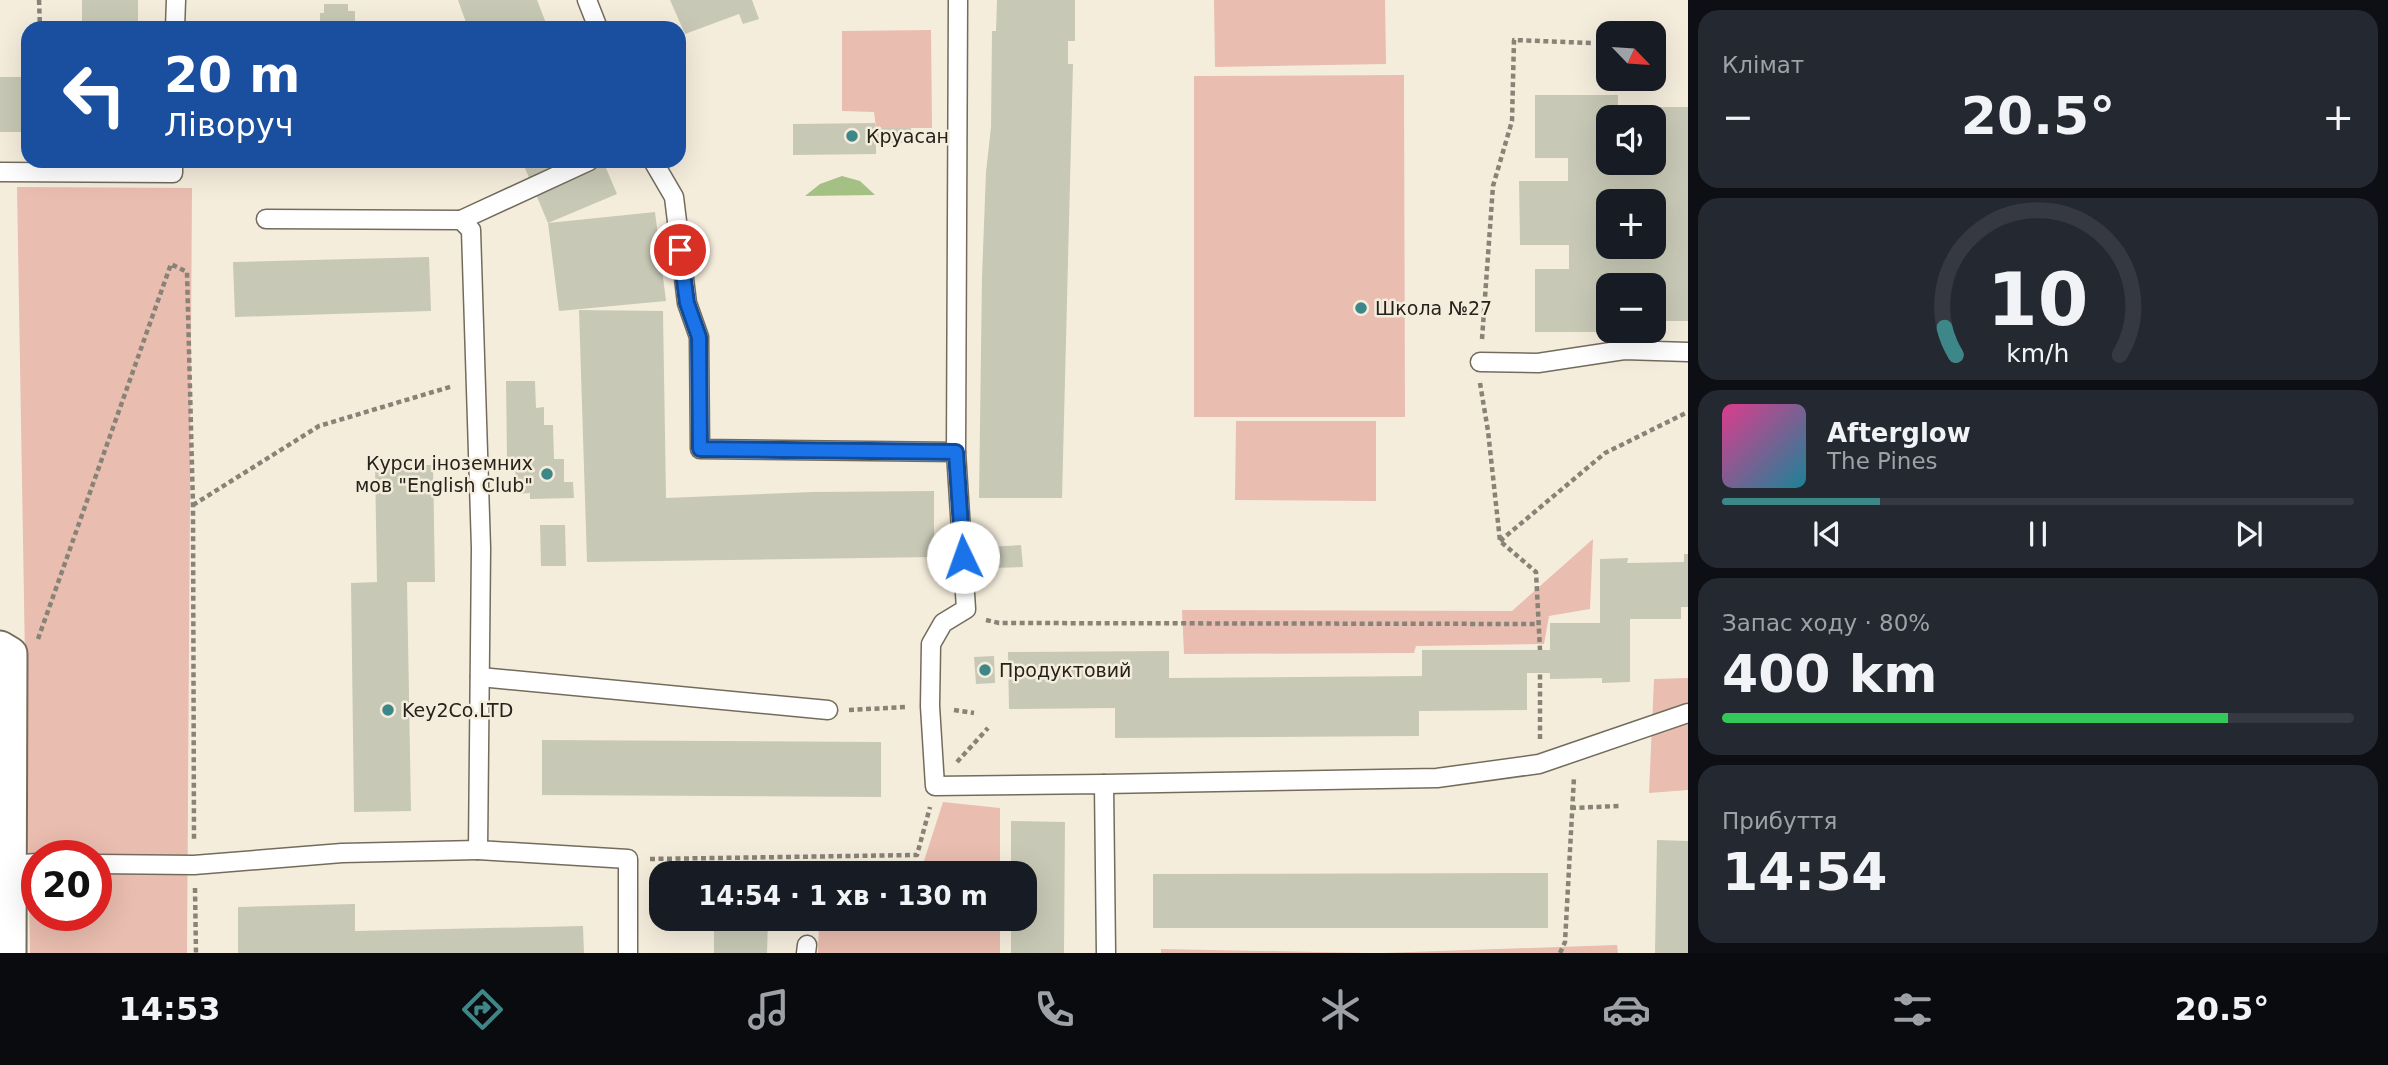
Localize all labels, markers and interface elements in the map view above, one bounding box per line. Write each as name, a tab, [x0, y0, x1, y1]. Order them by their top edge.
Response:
north arrow	[1596, 21, 1666, 91]
map controls	[1596, 21, 1666, 343]
text: 20 m	[164, 47, 300, 104]
icon: left	[49, 49, 140, 140]
text: Клімат	[1722, 52, 1804, 78]
text: 20.5°	[1961, 86, 2115, 146]
text: −	[1722, 95, 1754, 139]
text: +	[2322, 95, 2354, 139]
button: sound	[1596, 105, 1666, 175]
text: Ліворуч	[164, 106, 294, 144]
place label: Круасан	[866, 125, 949, 147]
marker: Круасан	[844, 128, 860, 144]
button: +	[1596, 189, 1666, 259]
pin	[650, 220, 710, 280]
icon: arrive	[661, 231, 699, 269]
text: 10	[1987, 257, 2089, 342]
button: −	[1596, 273, 1666, 343]
place label: Школа №27	[1375, 297, 1492, 319]
marker: Школа №27	[1353, 300, 1369, 316]
text: km/h	[2006, 339, 2070, 368]
text: Afterglow	[1827, 418, 1971, 448]
text: The Pines	[1827, 448, 1938, 474]
place label: Курси іноземних мов "English Club"	[355, 452, 533, 496]
marker: Курси іноземних мов "English Club"	[539, 466, 555, 482]
icon: previous	[1808, 515, 1846, 553]
icon: pause	[2019, 515, 2057, 553]
icon: next	[2230, 515, 2268, 553]
position arrow	[926, 520, 1000, 594]
text: Запас ходу · 80%	[1722, 610, 1930, 636]
text: 400 km	[1722, 644, 1937, 704]
place label: Продуктовий	[999, 659, 1131, 681]
marker: Продуктовий	[977, 662, 993, 678]
place label: Key2Co.LTD	[402, 699, 513, 721]
marker: Key2Co.LTD	[380, 702, 396, 718]
text: Прибуття	[1722, 808, 1837, 834]
speed limit sign: 20	[21, 840, 112, 931]
text: 14:54	[1722, 842, 1888, 902]
text: 14:54 · 1 хв · 130 m	[698, 881, 988, 911]
icon: directions	[458, 985, 507, 1034]
icon: music	[744, 985, 793, 1034]
icon: phone	[1030, 985, 1079, 1034]
icon: climate	[1316, 985, 1365, 1034]
icon: car	[1602, 985, 1651, 1034]
icon: filters	[1888, 985, 1937, 1034]
text: 14:53	[119, 990, 220, 1028]
text: 20.5°	[2174, 990, 2269, 1028]

